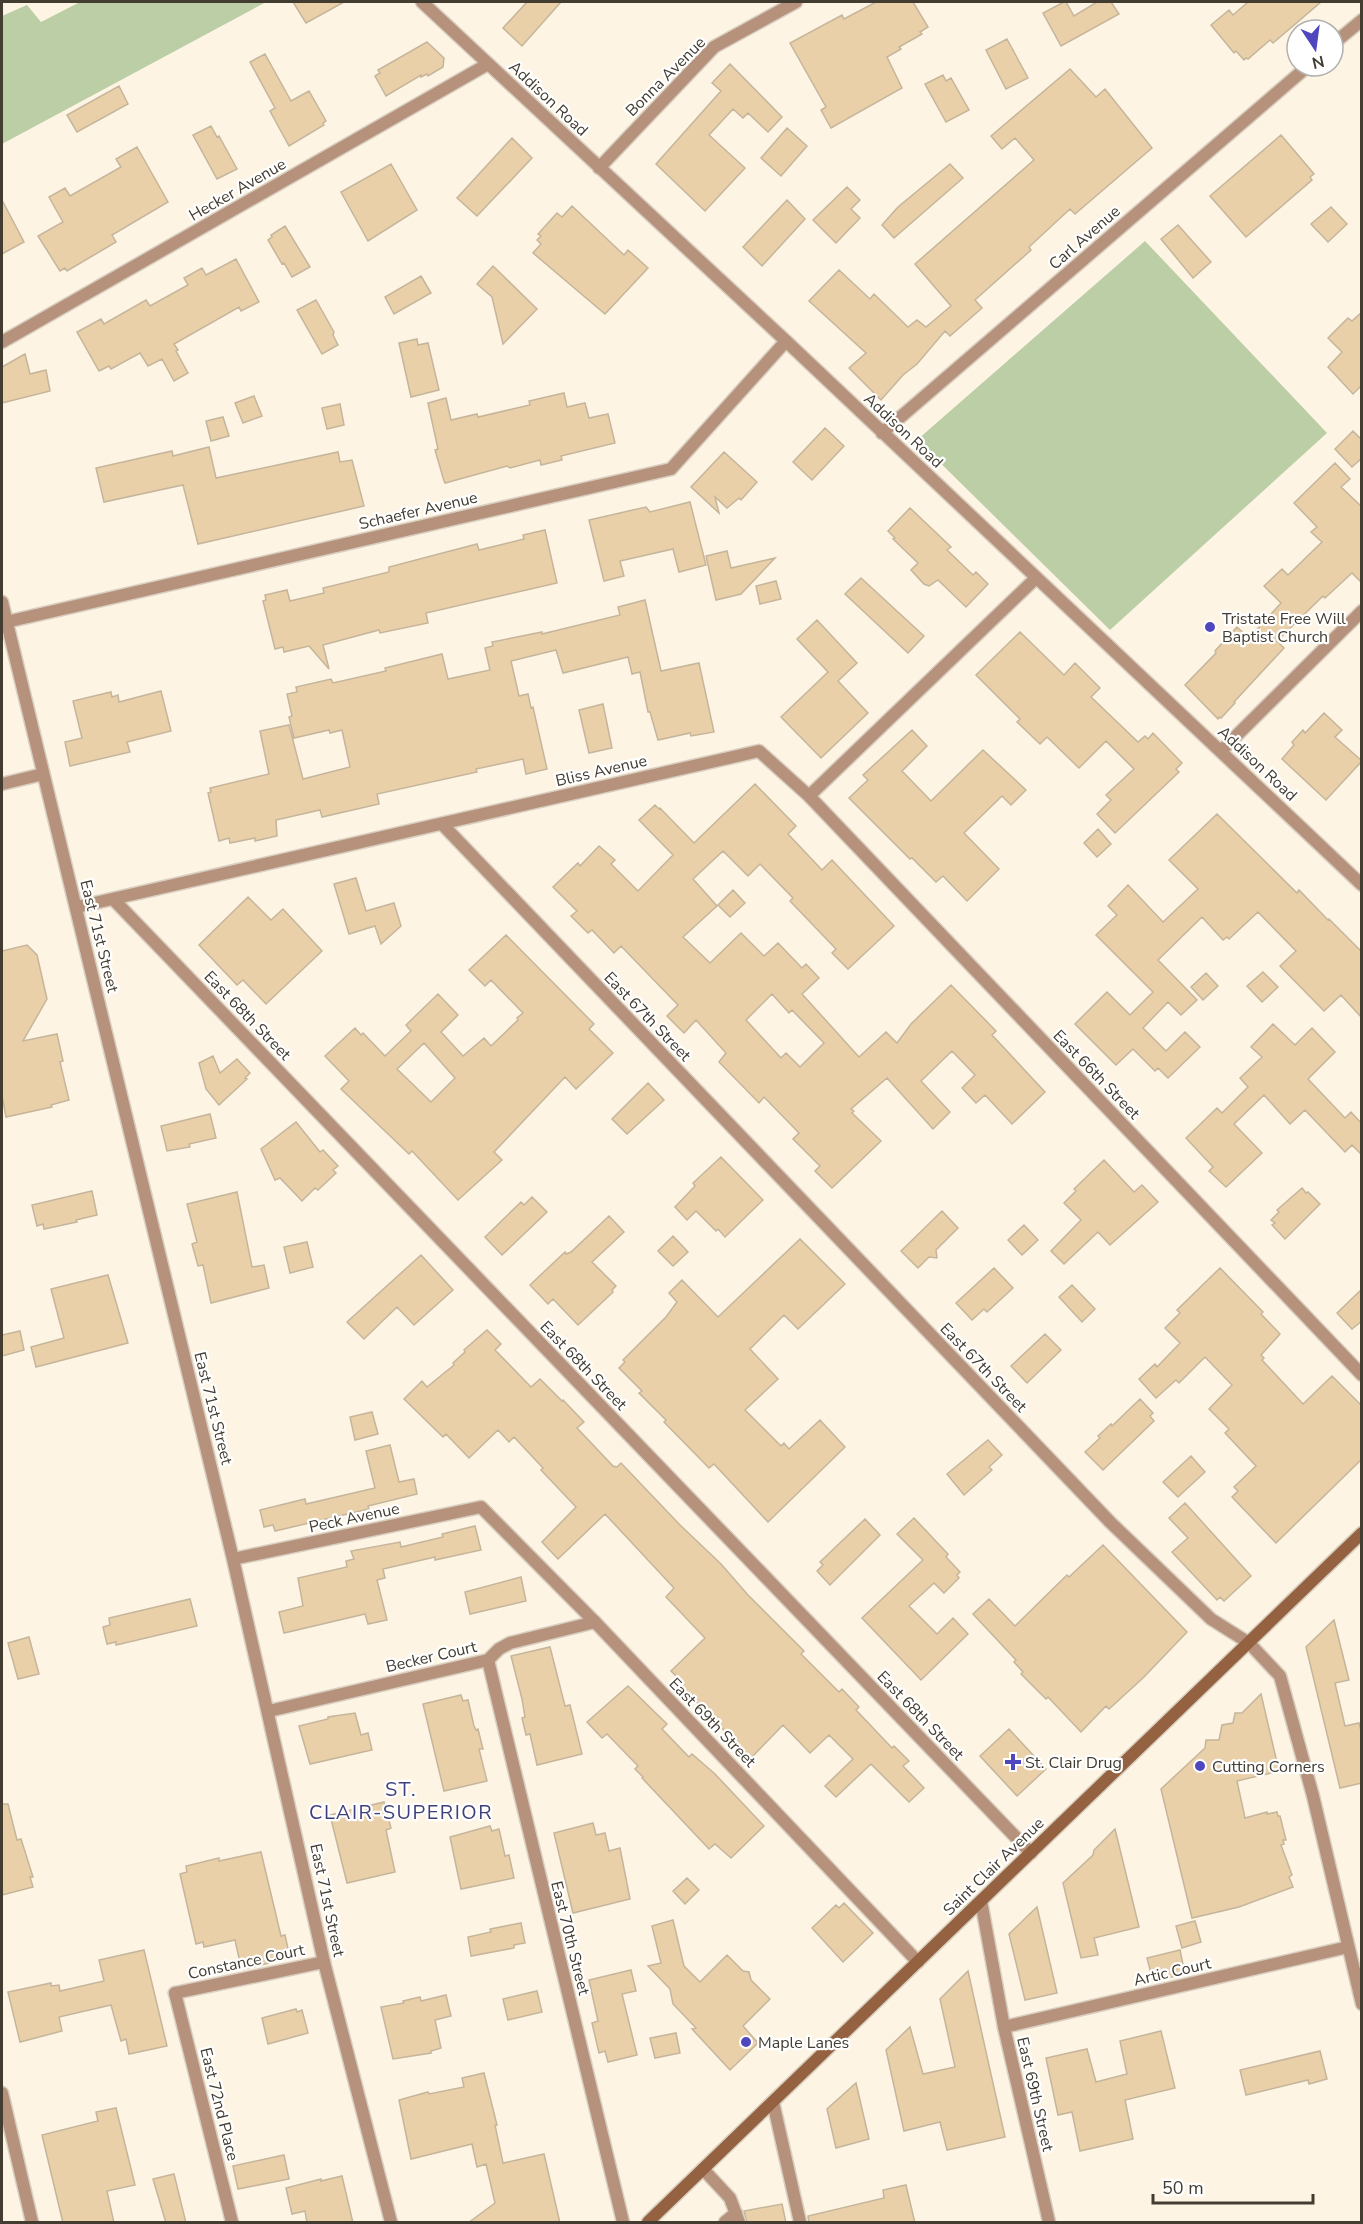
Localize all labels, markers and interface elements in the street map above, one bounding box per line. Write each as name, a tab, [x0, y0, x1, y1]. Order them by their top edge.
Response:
north arrow	[1285, 18, 1345, 78]
street label: Bonna Avenue	[621, 32, 711, 122]
text: N	[1310, 50, 1326, 74]
street label: Addison Road	[504, 56, 593, 141]
street label: Hecker Avenue	[185, 153, 290, 227]
street label: Carl Avenue	[1044, 201, 1125, 275]
street label: Addison Road	[859, 388, 948, 473]
street label: Schaefer Avenue	[357, 487, 480, 535]
place label: Tristate Free Will Baptist Church	[1222, 608, 1346, 648]
marker: Tristate Free Will Baptist Church	[1203, 620, 1217, 634]
street label: Addison Road	[1213, 721, 1302, 806]
street label: Bliss Avenue	[553, 750, 649, 792]
street label: East 71st Street	[74, 878, 124, 995]
street label: East 68th Street	[199, 966, 296, 1066]
street label: East 67th Street	[599, 967, 696, 1067]
street label: East 66th Street	[1048, 1025, 1145, 1125]
street label: East 68th Street	[535, 1316, 632, 1416]
street label: East 67th Street	[935, 1318, 1032, 1418]
street label: East 71st Street	[188, 1350, 238, 1467]
street label: Peck Avenue	[307, 1498, 402, 1538]
street label: Becker Court	[384, 1636, 479, 1678]
street label: East 68th Street	[872, 1666, 969, 1766]
street label: East 69th Street	[664, 1673, 761, 1773]
place label: St. Clair Drug	[1025, 1752, 1122, 1774]
marker: St. Clair Drug	[1006, 1755, 1020, 1769]
place label: Cutting Corners	[1212, 1756, 1325, 1778]
marker: Cutting Corners	[1193, 1759, 1207, 1773]
district label: ST. CLAIR-SUPERIOR	[309, 1776, 493, 1826]
street label: Saint Clair Avenue	[938, 1813, 1049, 1921]
street label: East 71st Street	[304, 1842, 350, 1959]
street label: East 70th Street	[545, 1879, 595, 1998]
street label: Constance Court	[186, 1939, 307, 1985]
street label: Artic Court	[1132, 1952, 1213, 1992]
place label: Maple Lanes	[758, 2032, 849, 2054]
marker: Maple Lanes	[739, 2035, 753, 2049]
street label: East 69th Street	[1011, 2035, 1059, 2154]
street label: East 72nd Place	[194, 2045, 244, 2163]
scale bar	[1153, 2167, 1314, 2205]
text: 50 m	[1162, 2176, 1204, 2200]

